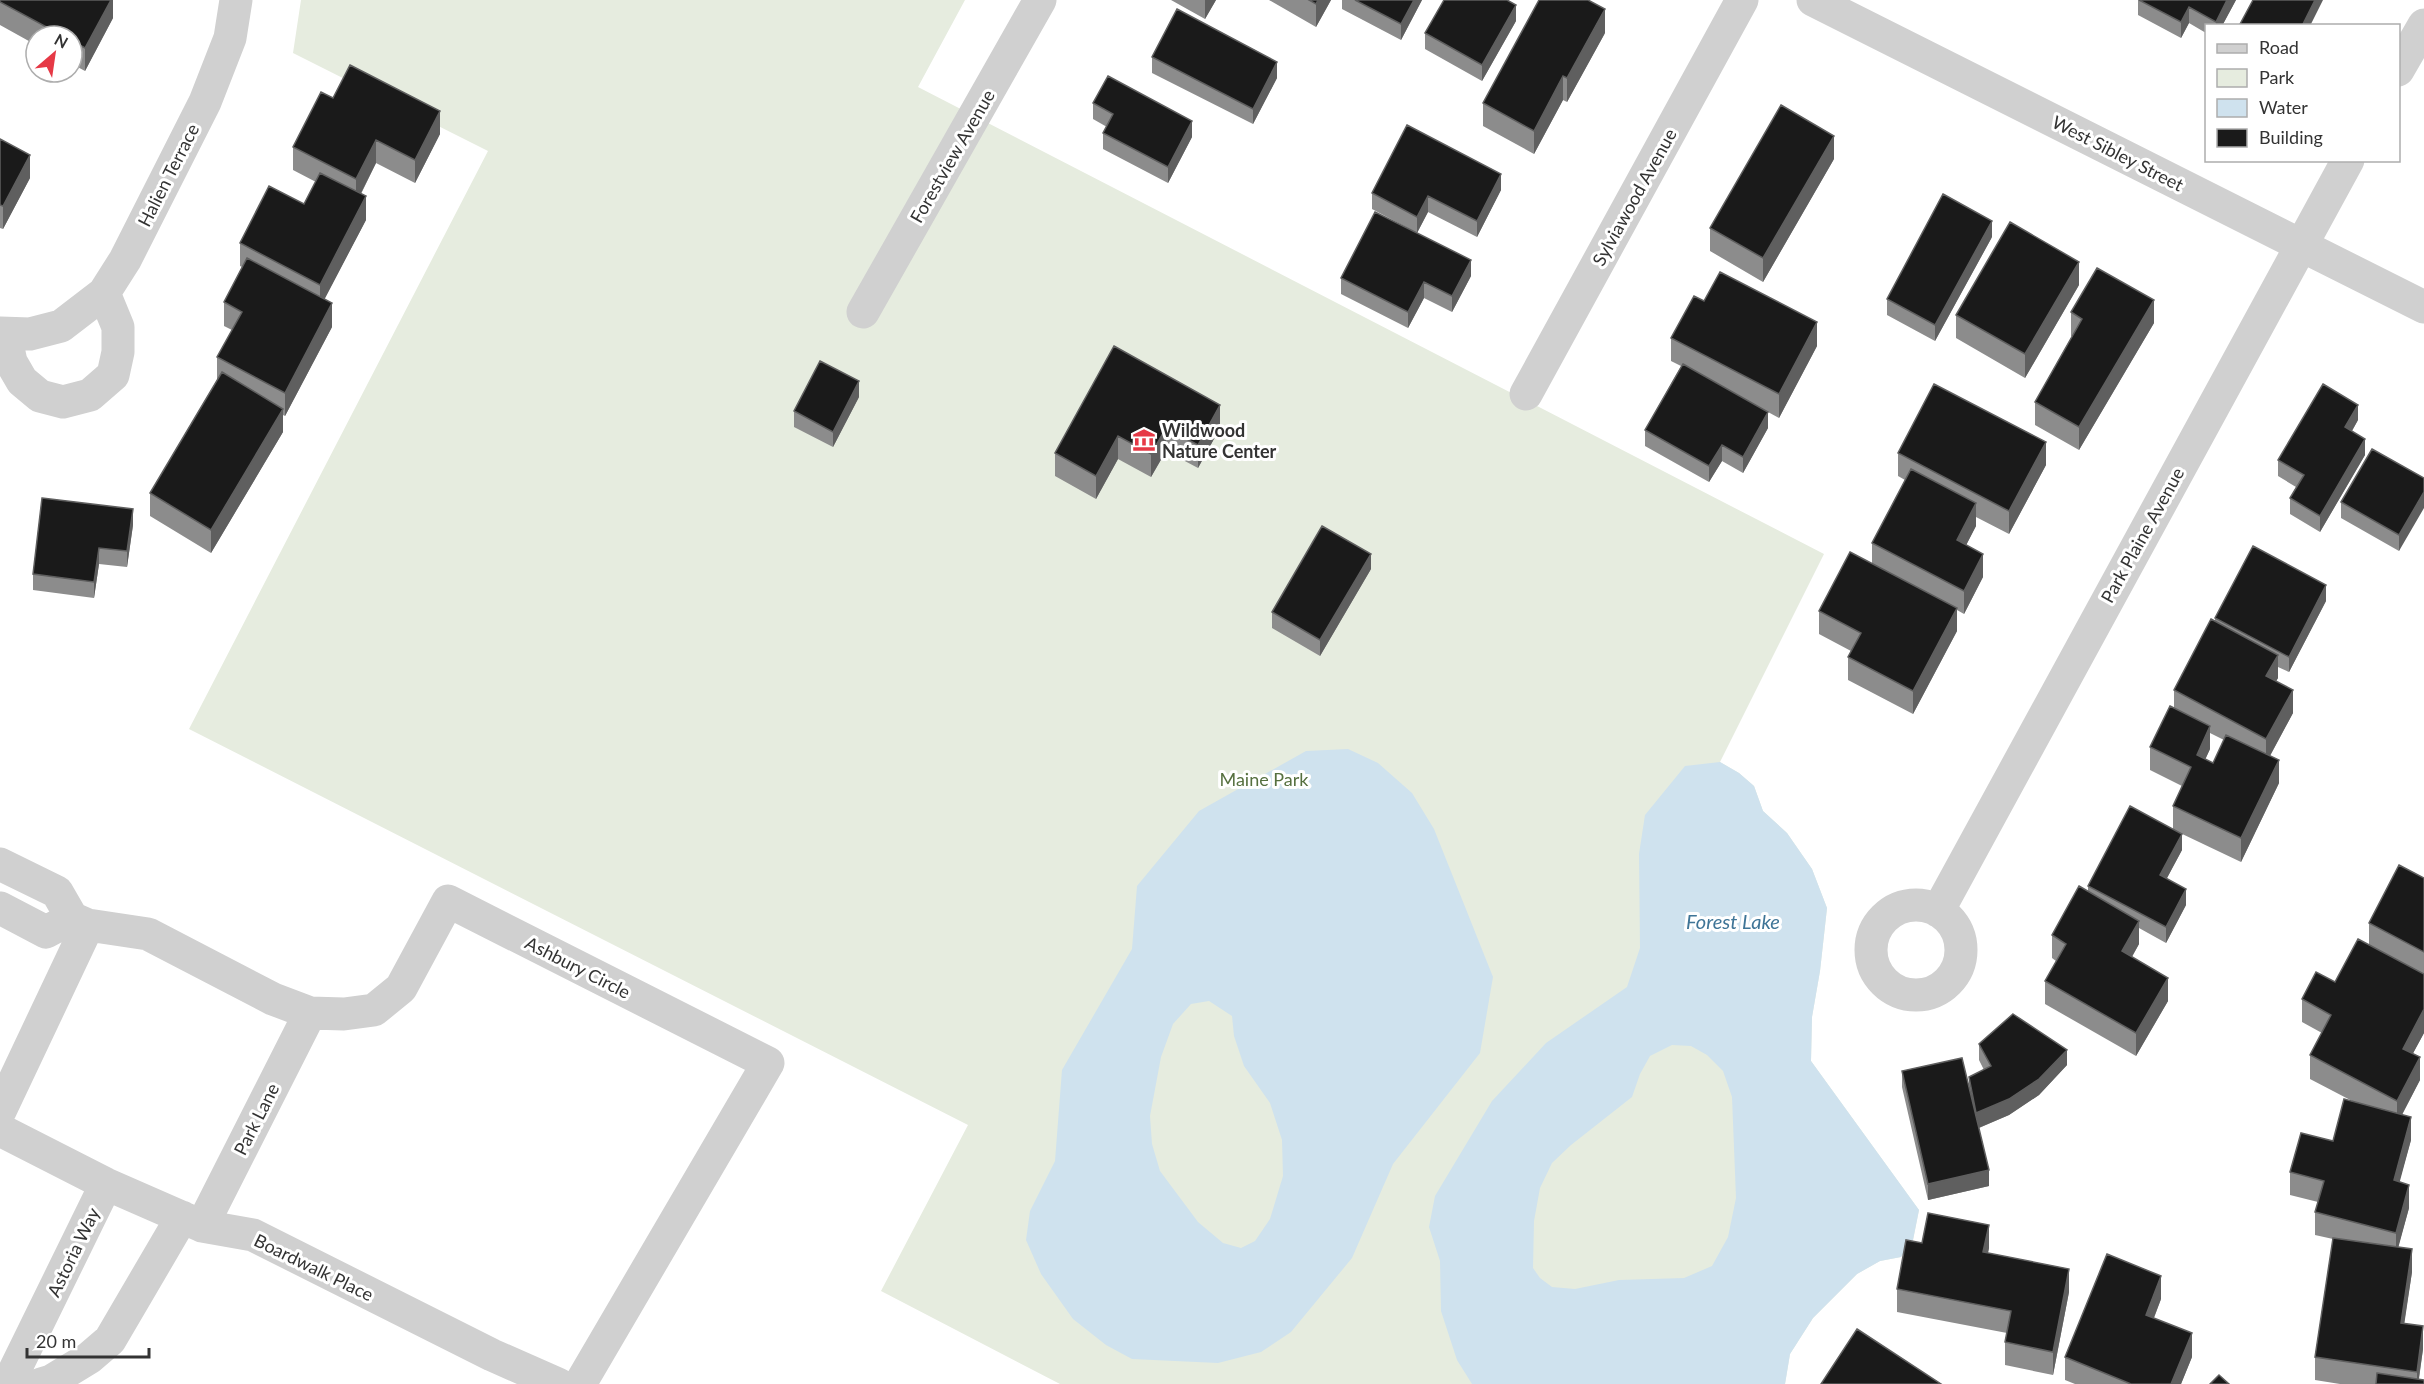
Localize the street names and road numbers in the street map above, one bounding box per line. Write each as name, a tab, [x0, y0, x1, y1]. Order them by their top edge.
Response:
street label: Forestview Avenue	[905, 86, 999, 226]
street label: West Sibley Street	[2049, 110, 2188, 196]
street label: Halien Terrace	[133, 120, 203, 230]
street label: Sylviawood Avenue	[1587, 125, 1681, 269]
street label: Park Plaine Avenue	[2096, 464, 2188, 606]
street label: Ashbury Circle	[522, 931, 634, 1003]
street label: Park Lane	[229, 1079, 283, 1159]
street label: Astoria Way	[42, 1203, 104, 1300]
street label: Boardwalk Place	[251, 1229, 377, 1305]

